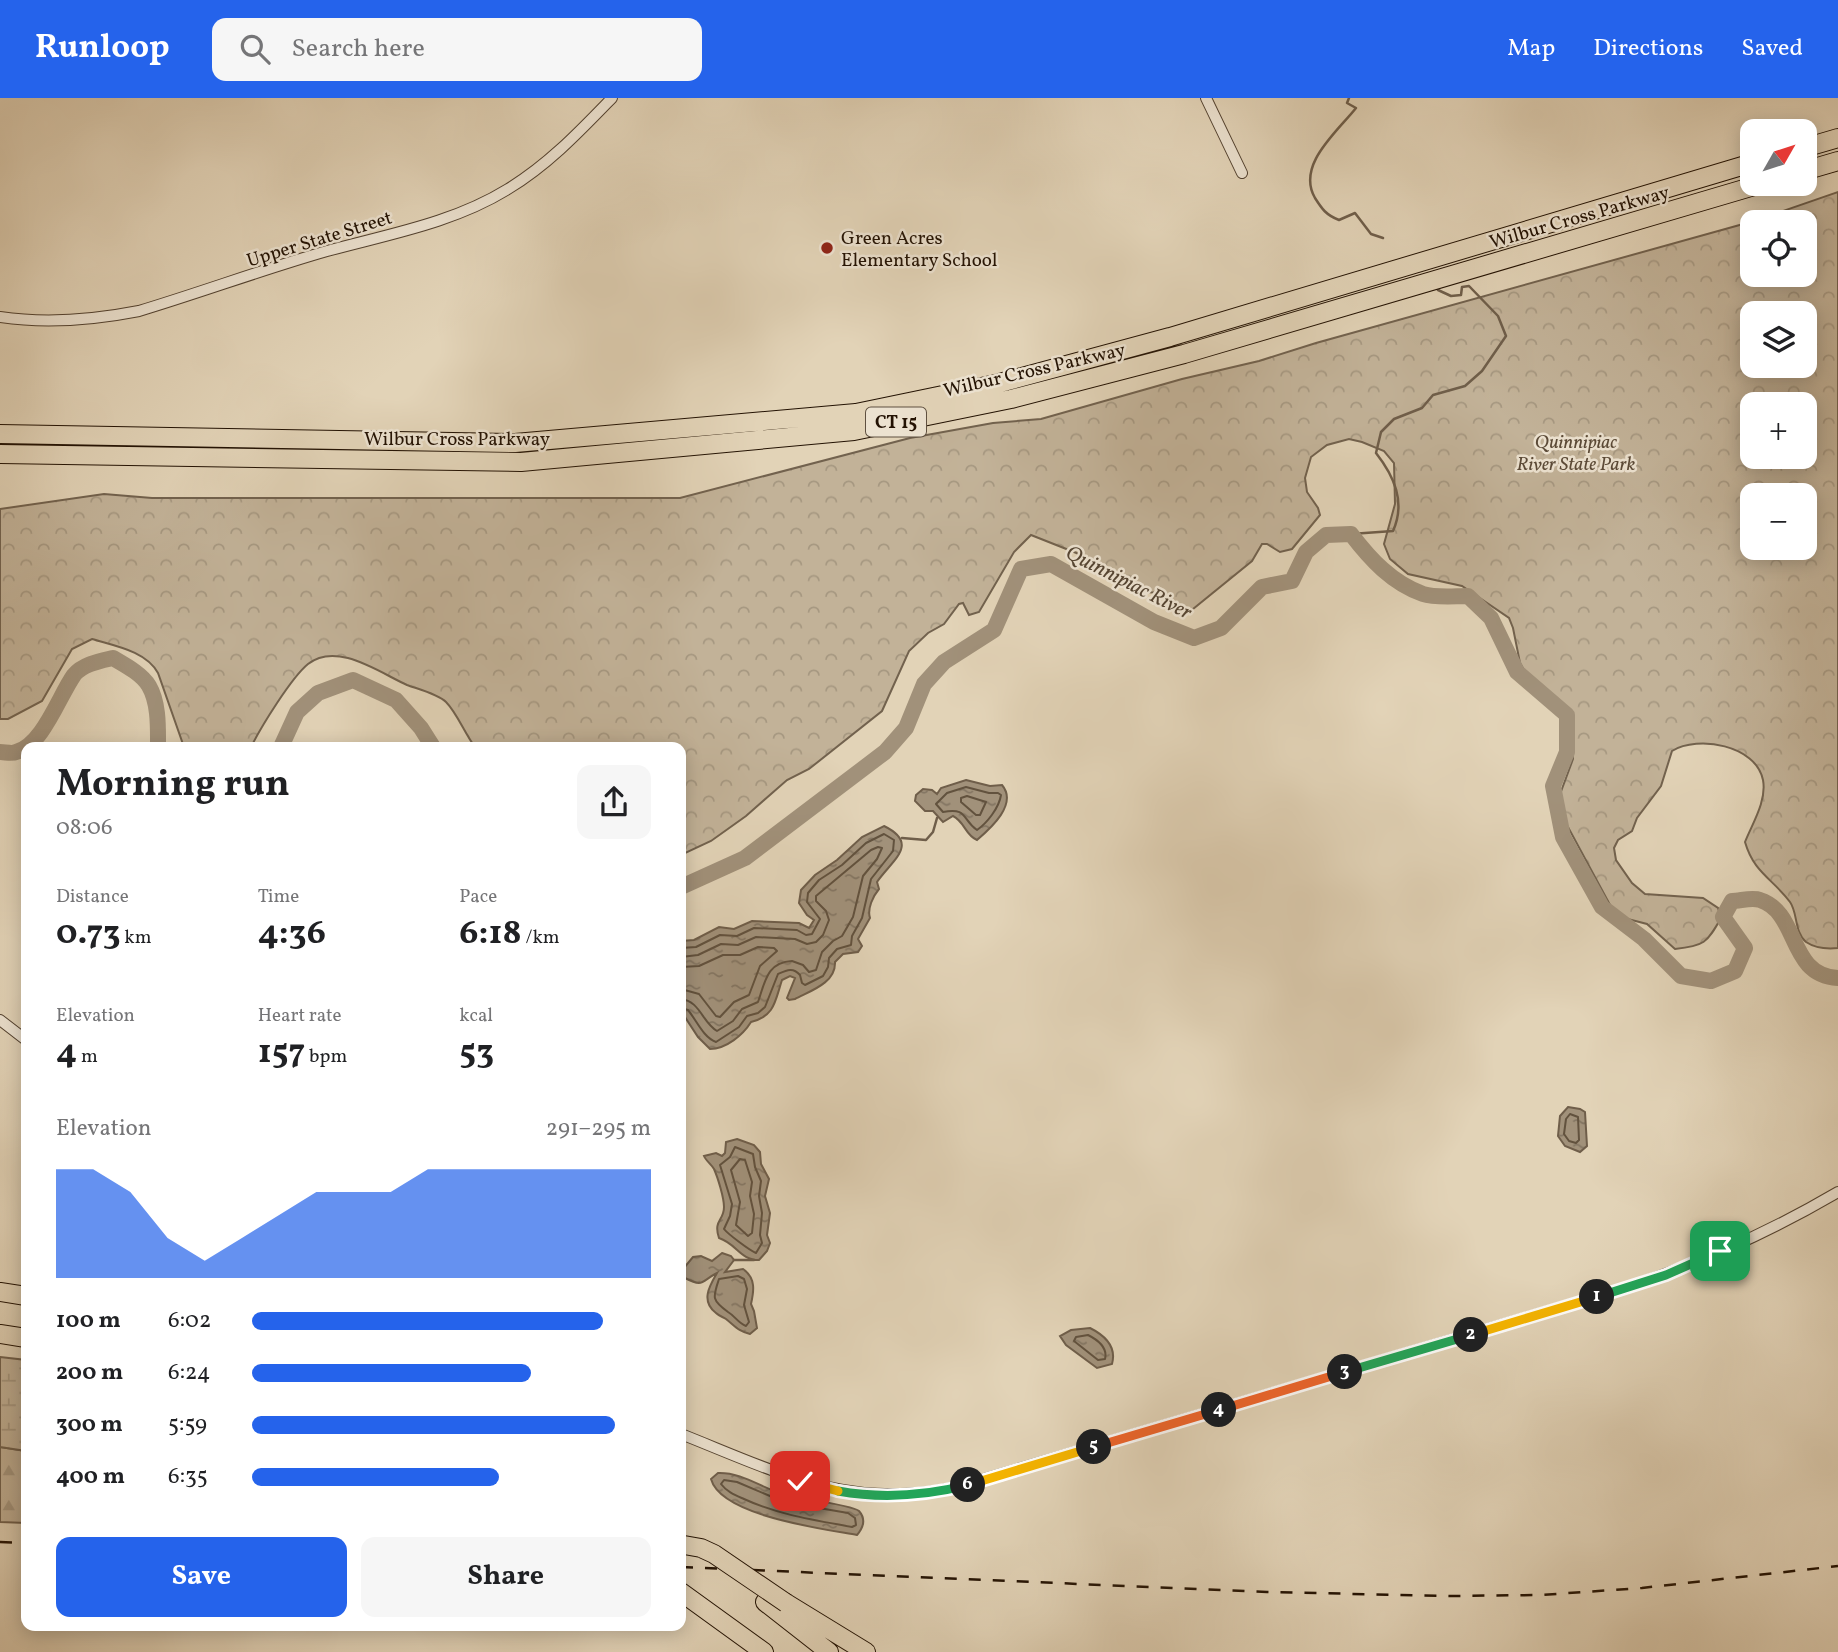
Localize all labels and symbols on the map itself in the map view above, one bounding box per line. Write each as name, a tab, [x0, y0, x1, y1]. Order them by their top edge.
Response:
north arrow	[1740, 119, 1816, 196]
street label: Wilbur Cross Parkway	[1487, 180, 1673, 256]
street label: Upper State Street	[244, 205, 396, 274]
place label: Green Acres Elementary School	[841, 226, 998, 274]
marker: Green Acres Elementary School	[819, 240, 835, 256]
street label: Wilbur Cross Parkway	[941, 337, 1128, 405]
road number: CT 15	[866, 408, 926, 436]
street label: Wilbur Cross Parkway	[364, 427, 550, 453]
park label: Quinnipiac River State Park	[1517, 430, 1636, 478]
water label: Quinnipiac River	[1060, 539, 1197, 628]
pin	[1690, 1221, 1750, 1281]
pin: 1	[1580, 1280, 1614, 1314]
pin: 2	[1454, 1318, 1488, 1352]
pin: 3	[1328, 1354, 1362, 1390]
pin: 4	[1202, 1392, 1236, 1428]
pin: 5	[1076, 1430, 1112, 1464]
pin	[770, 1451, 830, 1511]
pin: 6	[950, 1468, 986, 1502]

